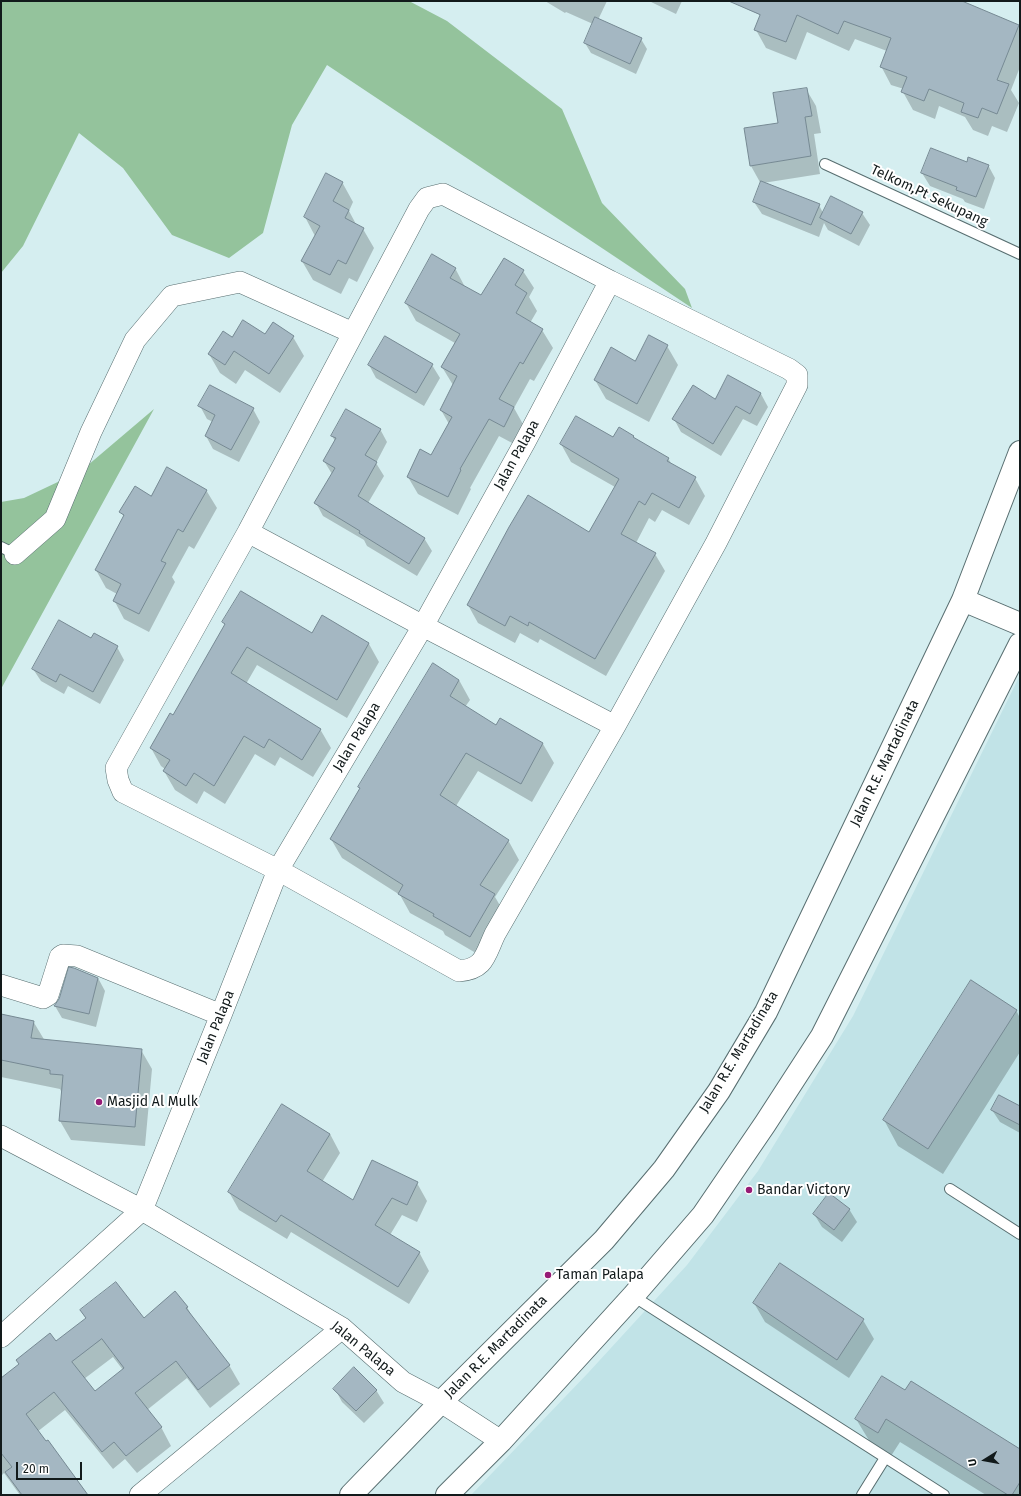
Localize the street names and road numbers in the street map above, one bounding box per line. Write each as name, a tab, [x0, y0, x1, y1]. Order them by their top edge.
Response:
street label: Telkom,Pt Sekupang	[868, 161, 990, 231]
street label: Jalan Palapa	[491, 417, 543, 493]
street label: Jalan R.E. Martadinata	[847, 697, 923, 829]
street label: Jalan Palapa	[330, 699, 384, 775]
street label: Jalan Palapa	[194, 988, 238, 1066]
street label: Jalan R.E. Martadinata	[696, 988, 782, 1116]
street label: Jalan R.E. Martadinata	[441, 1292, 551, 1402]
street label: Jalan Palapa	[328, 1318, 398, 1380]

